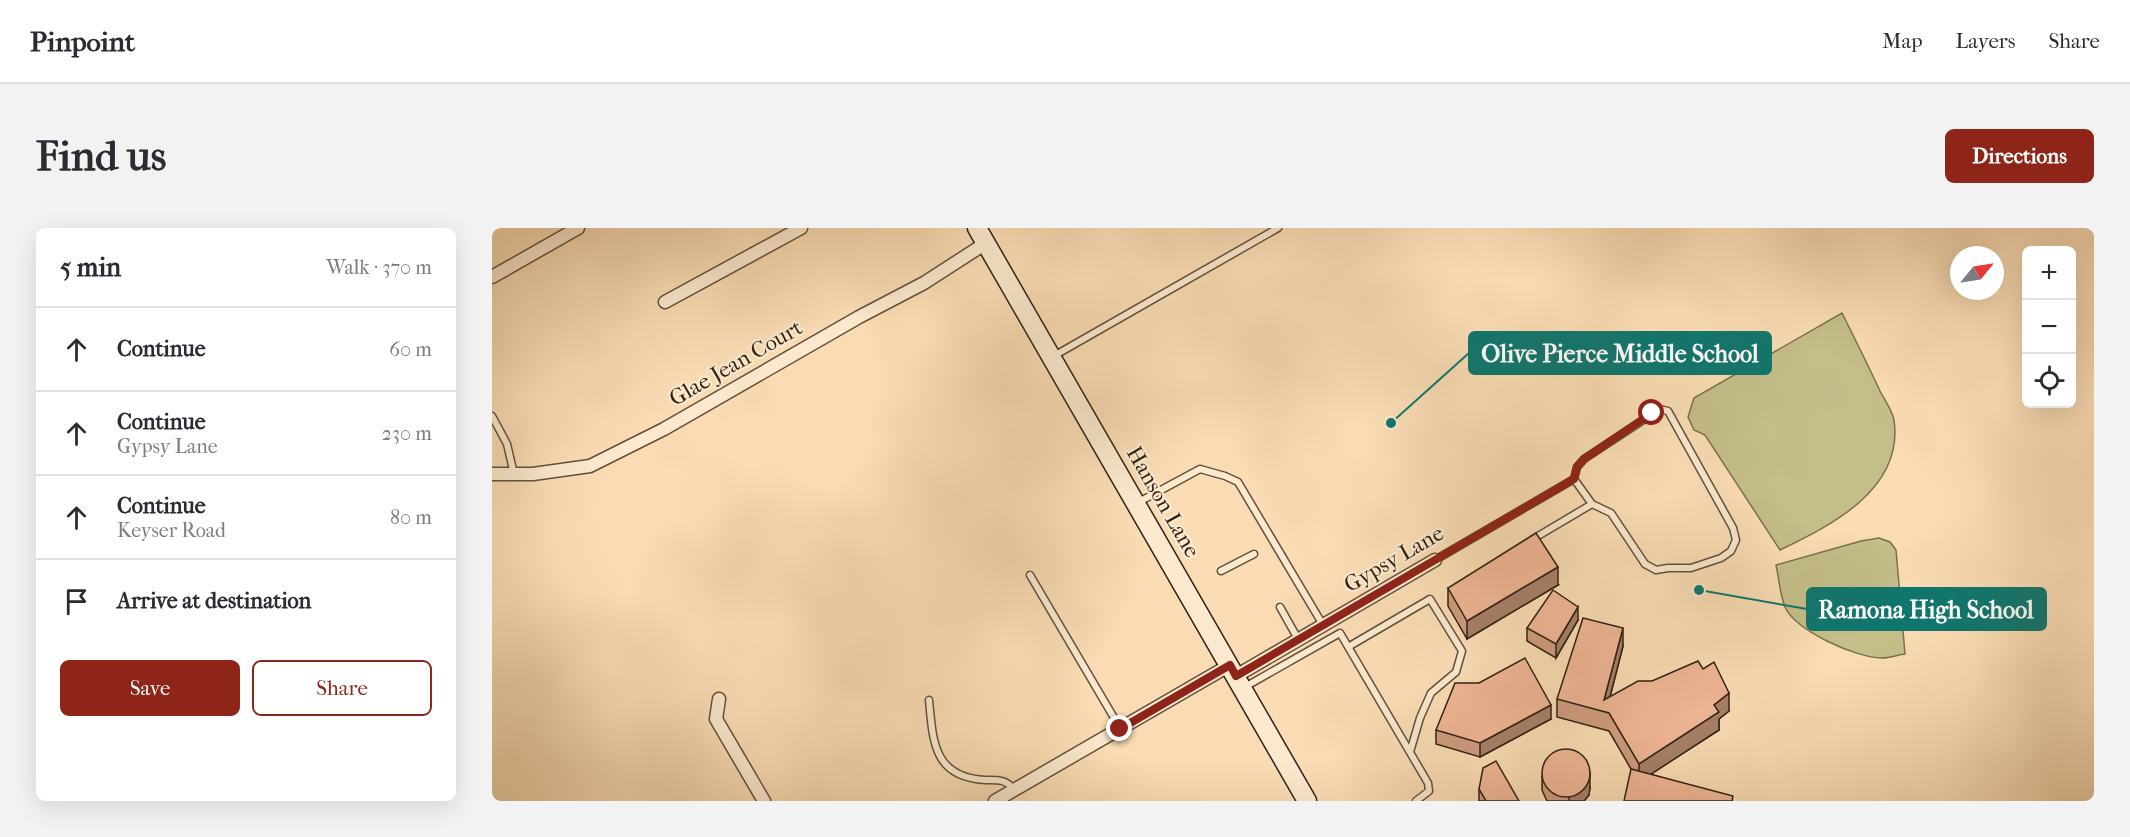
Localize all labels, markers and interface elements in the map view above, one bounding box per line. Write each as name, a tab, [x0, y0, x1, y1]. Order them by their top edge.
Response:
text: Pinpoint	[30, 25, 135, 58]
text: Map	[1882, 29, 1923, 53]
text: Layers	[1956, 29, 2015, 53]
text: Share	[2048, 29, 2100, 53]
button: Directions	[1945, 129, 2094, 183]
text: Find us	[36, 132, 166, 181]
north arrow	[1950, 246, 2004, 300]
map controls	[2022, 246, 2076, 408]
button: +	[2022, 246, 2076, 300]
text: 5 min	[60, 252, 121, 283]
text: Walk · 370 m	[326, 256, 432, 279]
button: −	[2022, 300, 2076, 354]
street label: Glae Jean Court	[665, 314, 807, 412]
callout: Olive Pierce Middle School	[1469, 332, 1771, 374]
icon: ahead	[60, 333, 93, 366]
text: Continue	[117, 336, 206, 362]
text: 60 m	[389, 338, 432, 361]
text: Olive Pierce Middle School	[1481, 340, 1759, 368]
button: locate	[2022, 354, 2076, 408]
route start	[1638, 399, 1664, 425]
text: Continue	[117, 409, 206, 435]
icon: ahead	[60, 417, 93, 450]
text: 230 m	[382, 422, 432, 445]
text: Gypsy Lane	[117, 435, 218, 458]
street label: Hanson Lane	[1121, 442, 1205, 562]
text: Continue	[117, 493, 206, 519]
icon: ahead	[60, 501, 93, 534]
text: 80 m	[390, 506, 432, 529]
text: Keyser Road	[117, 519, 226, 542]
street label: Gypsy Lane	[1340, 520, 1448, 598]
icon: arrive	[60, 585, 93, 618]
text: Arrive at destination	[117, 588, 311, 614]
callout: Ramona High School	[1807, 588, 2046, 630]
text: Ramona High School	[1818, 596, 2034, 624]
button: Save	[60, 660, 240, 716]
button: Share	[252, 660, 432, 716]
route end	[1106, 715, 1132, 741]

